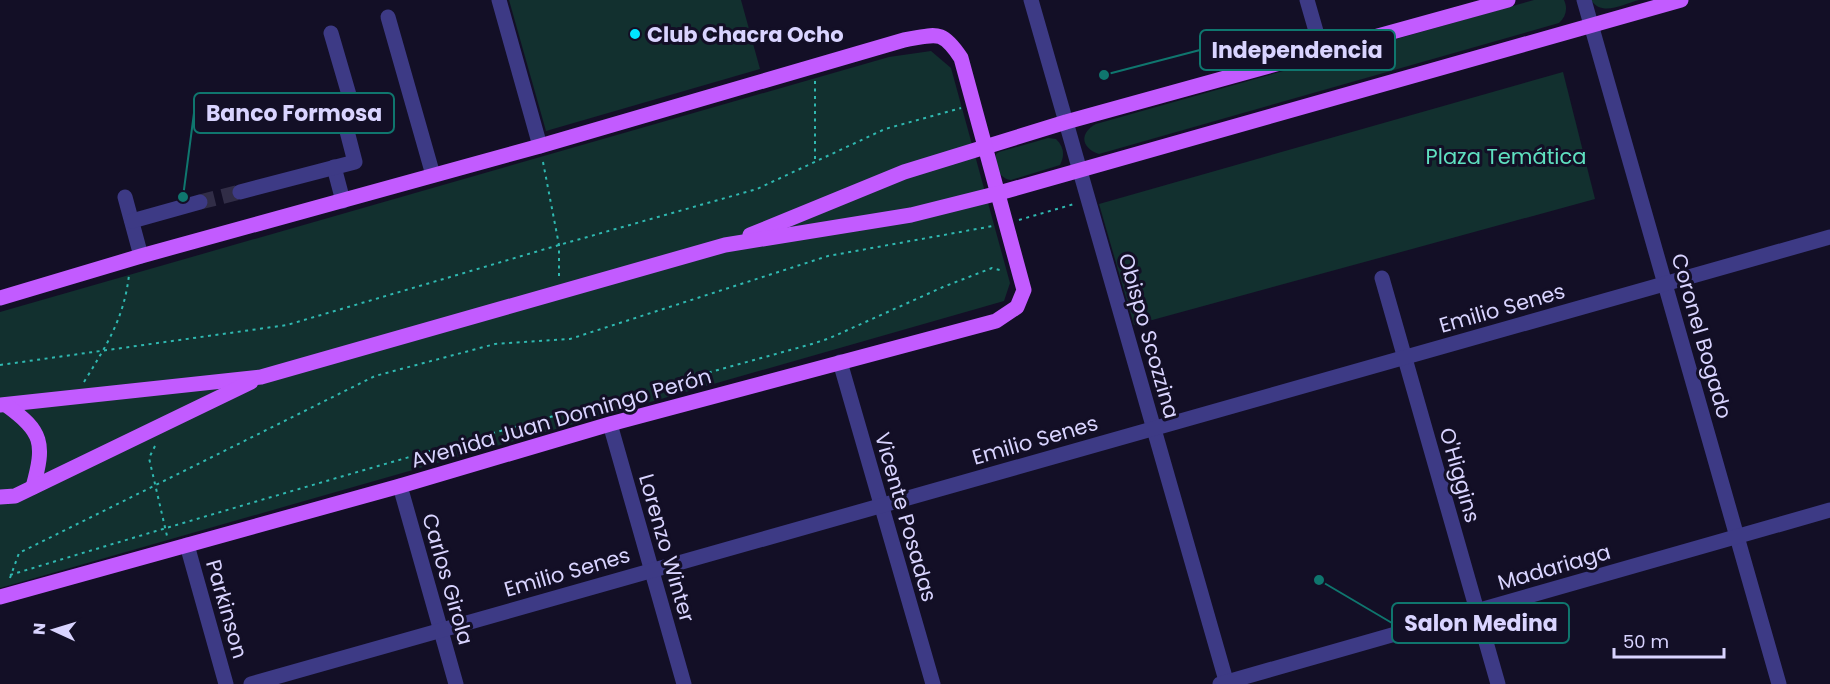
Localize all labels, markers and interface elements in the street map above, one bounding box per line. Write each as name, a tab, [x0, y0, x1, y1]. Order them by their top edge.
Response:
place label: Club Chacra Ocho	[647, 20, 844, 49]
marker: Club Chacra Ocho	[628, 27, 642, 41]
callout: Independencia	[1200, 30, 1395, 70]
text: Independencia	[1211, 35, 1383, 66]
callout: Banco Formosa	[194, 93, 394, 133]
text: Banco Formosa	[206, 98, 382, 129]
park label: Plaza Temática	[1426, 142, 1586, 171]
street label: Obispo Scozzina	[1112, 250, 1186, 422]
street label: Coronel Bogado	[1665, 250, 1739, 422]
street label: Emilio Senes	[1436, 276, 1568, 340]
street label: Avenida Juan Domingo Perón	[408, 361, 714, 475]
street label: Emilio Senes	[969, 408, 1101, 472]
street label: O'Higgins	[1433, 424, 1487, 526]
street label: Vicente Posadas	[868, 429, 944, 605]
street label: Lorenzo Winter	[632, 470, 702, 626]
street label: Carlos Girola	[415, 510, 481, 648]
street label: Madariaga	[1494, 537, 1614, 597]
street label: Emilio Senes	[501, 540, 633, 604]
street label: Parkinson	[199, 556, 255, 662]
north arrow	[24, 600, 84, 660]
callout: Salon Medina	[1392, 603, 1569, 643]
text: Salon Medina	[1404, 608, 1558, 639]
scale bar	[1614, 621, 1724, 659]
text: N	[28, 622, 51, 636]
text: 50 m	[1623, 629, 1669, 654]

